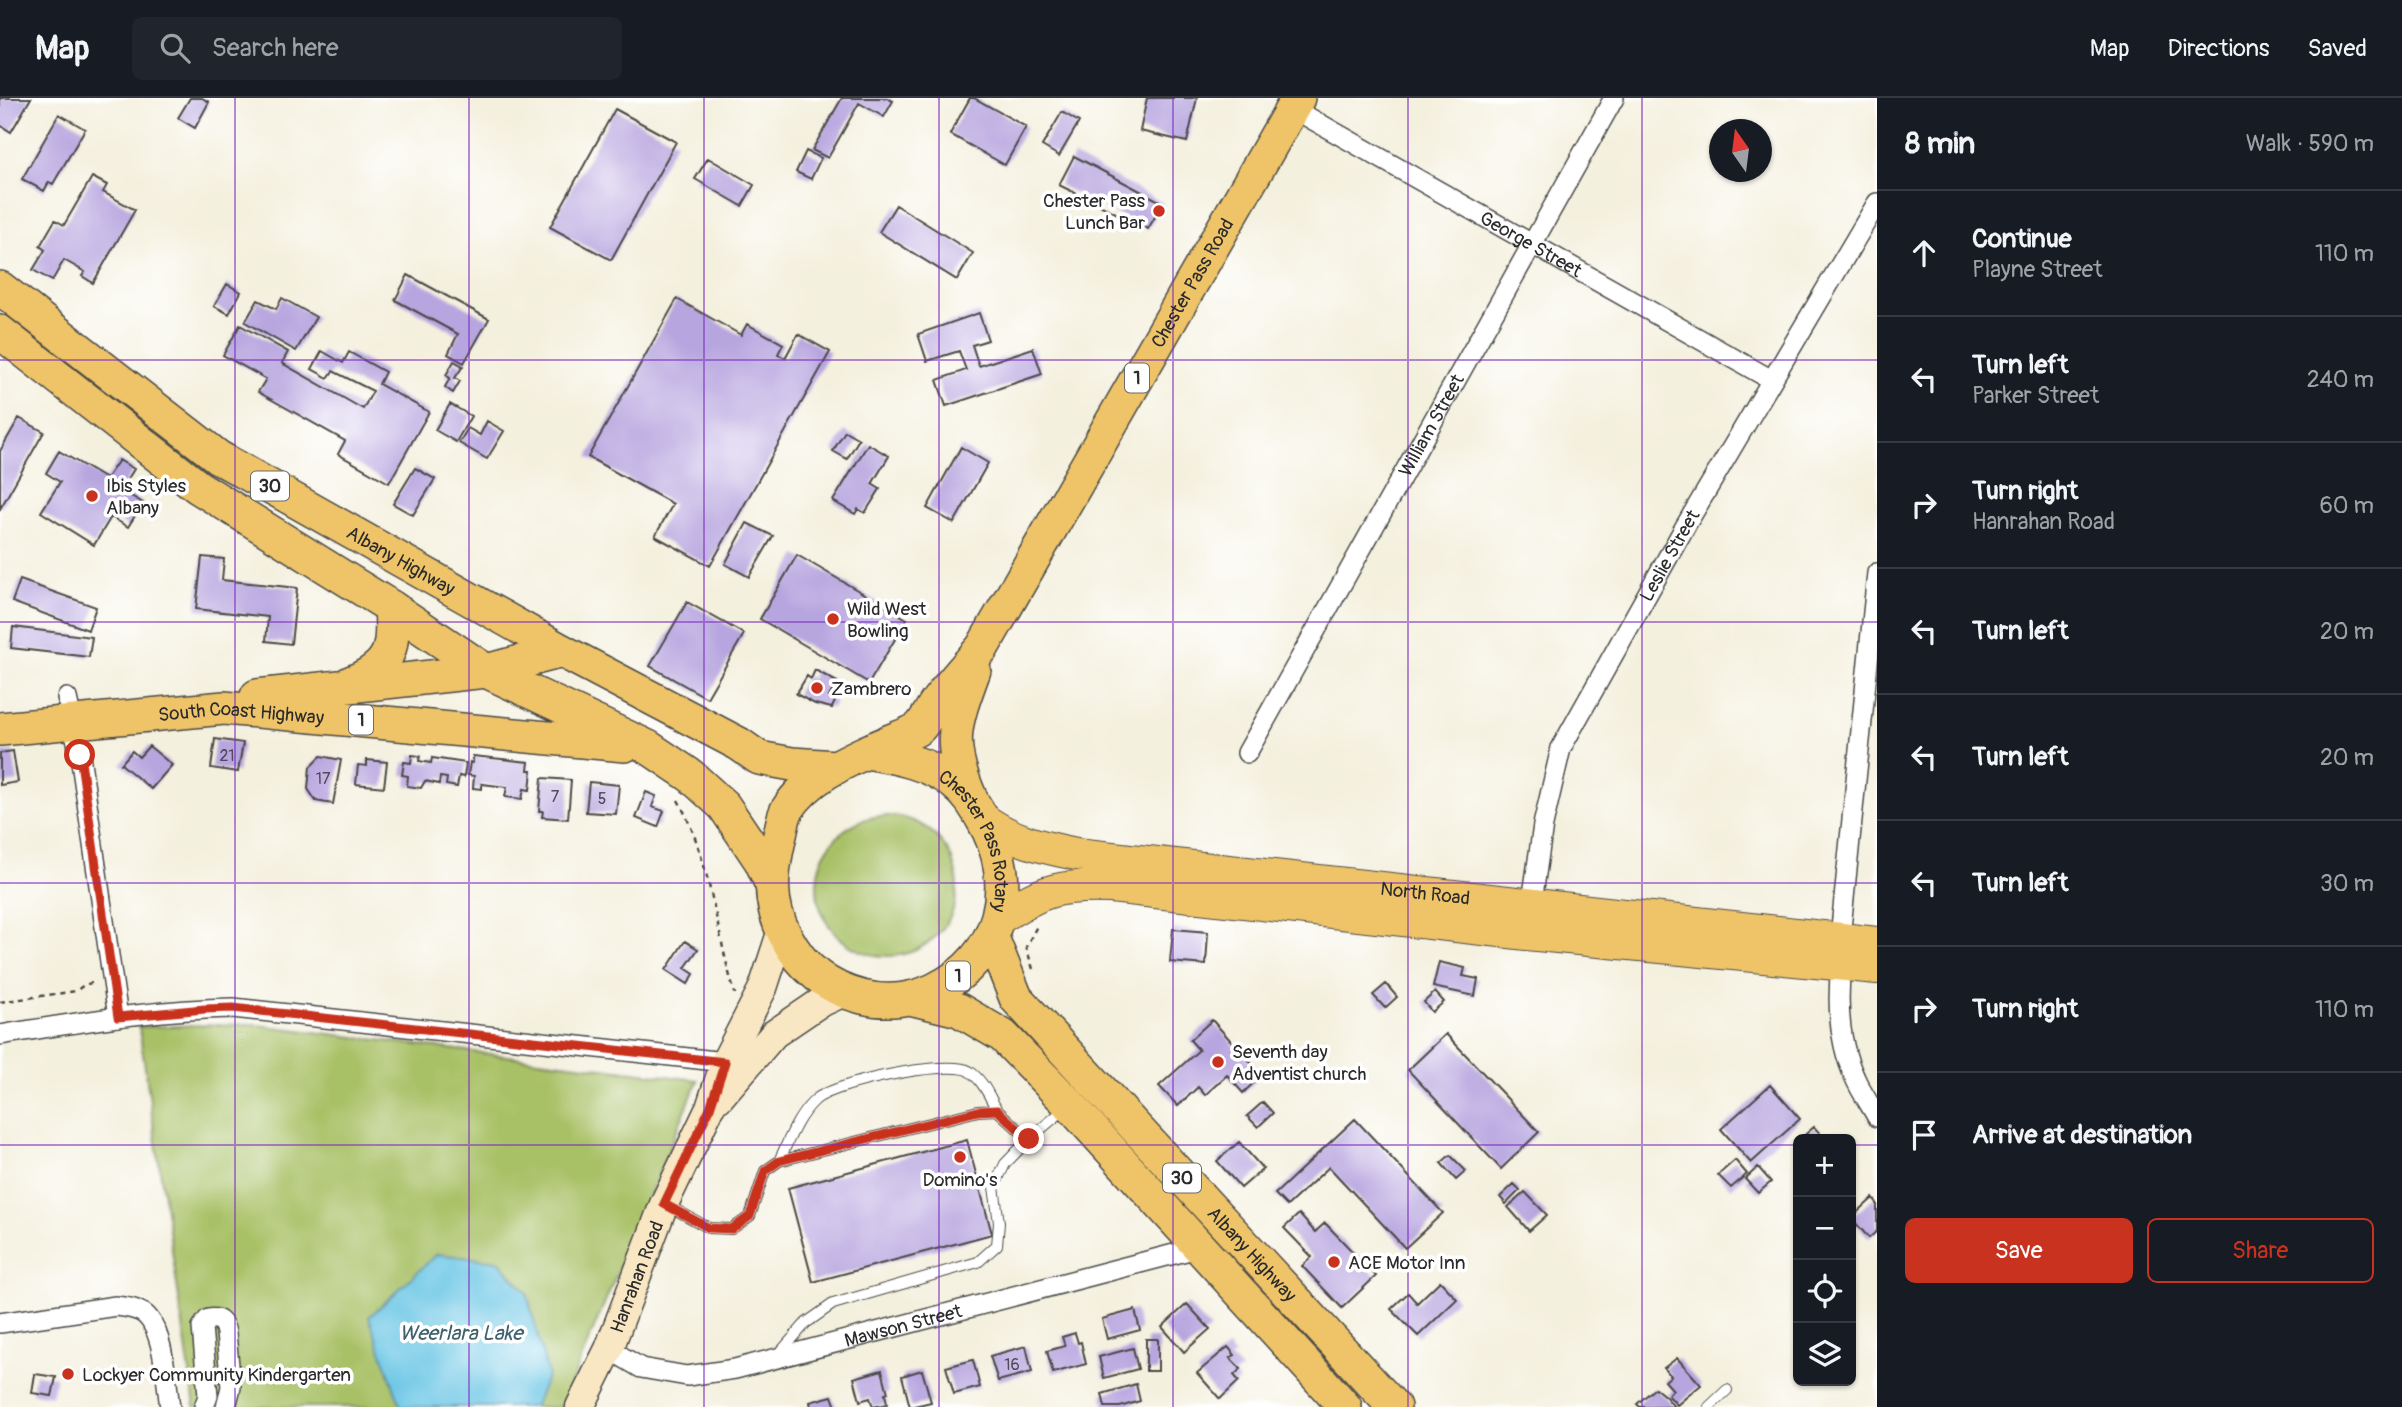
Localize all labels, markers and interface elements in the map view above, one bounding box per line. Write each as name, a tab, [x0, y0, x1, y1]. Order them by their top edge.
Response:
search box	[132, 17, 622, 80]
text: Map	[35, 28, 90, 69]
icon: search	[156, 29, 194, 67]
text: Search here	[212, 32, 339, 64]
text: Map	[2090, 34, 2130, 63]
text: Directions	[2168, 34, 2269, 63]
text: Saved	[2307, 34, 2367, 63]
north arrow	[1709, 119, 1772, 182]
text: 8 min	[1905, 125, 1975, 162]
text: Walk · 590 m	[2246, 129, 2374, 158]
place label: Chester Pass Lunch Bar	[1043, 189, 1145, 235]
marker: Chester Pass Lunch Bar	[1151, 203, 1167, 219]
street label: George Street	[1475, 206, 1586, 283]
street label: Chester Pass Road	[1146, 214, 1239, 352]
text: Continue	[1972, 223, 2072, 255]
icon: ahead	[1905, 234, 1943, 272]
text: 110 m	[2315, 239, 2374, 268]
text: Playne Street	[1972, 255, 2102, 284]
text: Turn left	[1972, 349, 2068, 381]
icon: left	[1905, 360, 1943, 398]
road number: 1	[1125, 364, 1149, 392]
text: 240 m	[2307, 365, 2374, 394]
street label: William Street	[1393, 370, 1470, 481]
text: Parker Street	[1972, 381, 2099, 410]
road number: 30	[251, 472, 289, 500]
place label: Ibis Styles Albany	[106, 474, 186, 520]
text: Turn right	[1972, 475, 2078, 507]
icon: right	[1905, 486, 1943, 524]
marker: Ibis Styles Albany	[84, 488, 100, 504]
text: 60 m	[2319, 491, 2374, 520]
street label: Leslie Street	[1635, 505, 1706, 606]
text: Hanrahan Road	[1972, 507, 2115, 536]
street label: Albany Highway	[342, 521, 459, 601]
place label: Wild West Bowling	[847, 597, 927, 643]
marker: Wild West Bowling	[825, 611, 841, 627]
icon: left	[1905, 612, 1943, 650]
text: Turn left	[1972, 615, 2068, 647]
text: 20 m	[2320, 617, 2374, 646]
place label: Zambrero	[831, 677, 911, 701]
marker: Zambrero	[809, 680, 825, 696]
street label: South Coast Highway	[157, 697, 325, 730]
road number: 1	[349, 706, 373, 734]
icon: left	[1905, 738, 1943, 776]
route start	[64, 739, 95, 770]
text: Turn left	[1972, 741, 2068, 773]
text: 20 m	[2320, 743, 2374, 772]
house number: 21	[219, 746, 235, 766]
street label: Chester Pass Rotary	[934, 765, 1013, 914]
house number: 17	[316, 769, 331, 789]
house number: 7	[551, 787, 560, 807]
house number: 5	[598, 789, 606, 809]
icon: left	[1905, 864, 1943, 902]
text: Turn left	[1972, 867, 2068, 899]
text: 30 m	[2320, 869, 2374, 898]
street label: North Road	[1379, 877, 1471, 911]
road number: 1	[946, 962, 970, 990]
icon: right	[1905, 990, 1943, 1028]
text: Turn right	[1972, 993, 2078, 1025]
text: 110 m	[2315, 995, 2374, 1024]
place label: Seventh day Adventist church	[1232, 1040, 1367, 1086]
marker: Seventh day Adventist church	[1210, 1054, 1226, 1070]
icon: arrive	[1905, 1116, 1943, 1154]
text: Arrive at destination	[1972, 1119, 2192, 1151]
route end	[1013, 1123, 1044, 1154]
map controls	[1793, 1134, 1856, 1386]
button: +	[1793, 1134, 1856, 1197]
marker: Domino's	[952, 1149, 968, 1165]
road number: 30	[1163, 1163, 1201, 1192]
place label: Domino's	[922, 1168, 998, 1192]
button: −	[1793, 1197, 1856, 1260]
street label: Albany Highway	[1202, 1202, 1301, 1307]
street label: Hanrahan Road	[605, 1218, 669, 1337]
button: Save	[1905, 1218, 2133, 1283]
button: Share	[2147, 1218, 2374, 1283]
place label: ACE Motor Inn	[1348, 1251, 1466, 1275]
marker: ACE Motor Inn	[1326, 1254, 1342, 1270]
button: locate	[1793, 1260, 1856, 1323]
street label: Mawson Street	[842, 1299, 965, 1353]
water label: Weerlara Lake	[399, 1320, 525, 1347]
button: layers	[1793, 1323, 1856, 1386]
house number: 16	[1004, 1355, 1020, 1375]
place label: Lockyer Community Kindergarten	[82, 1363, 351, 1387]
marker: Lockyer Community Kindergarten	[60, 1366, 76, 1382]

